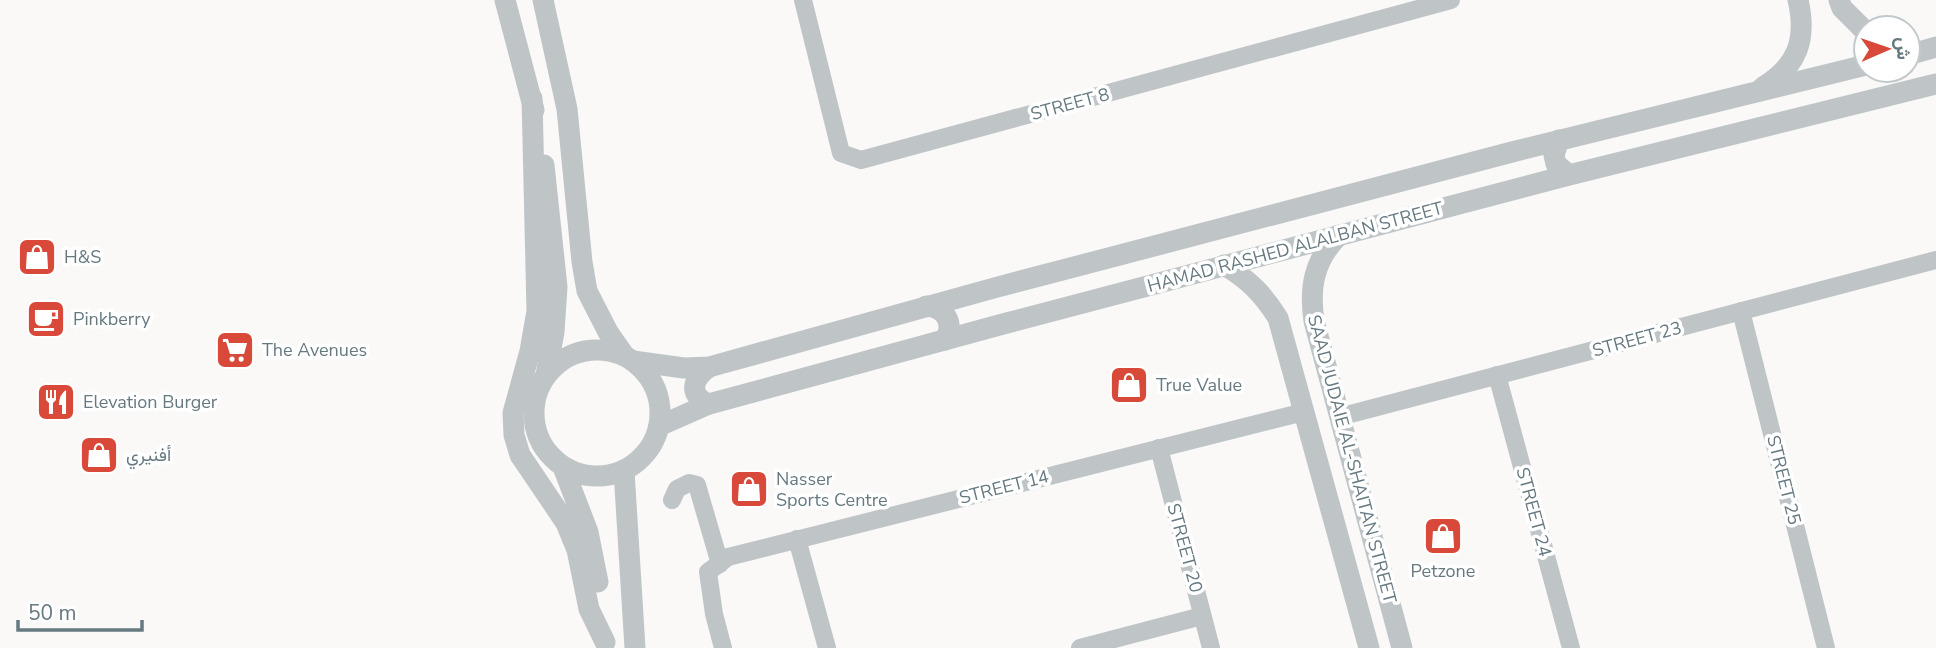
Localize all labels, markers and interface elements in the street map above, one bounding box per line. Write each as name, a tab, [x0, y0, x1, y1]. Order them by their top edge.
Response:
north arrow	[1852, 14, 1922, 84]
text: ش	[1890, 37, 1916, 60]
street label: STREET 8	[1028, 82, 1112, 126]
street label: HAMAD RASHED ALALBAN STREET	[1144, 196, 1446, 298]
shop icon: H&S	[16, 236, 58, 278]
place label: H&S	[64, 245, 101, 269]
cafe icon: Pinkberry	[25, 298, 67, 340]
place label: Pinkberry	[73, 307, 151, 331]
street label: SAAD JUDAIE AL-SHAITAN STREET	[1302, 312, 1402, 606]
street label: STREET 23	[1590, 316, 1684, 362]
supermarket icon: The Avenues	[214, 329, 256, 371]
place label: The Avenues	[262, 338, 367, 362]
shop icon: True Value	[1108, 364, 1150, 406]
place label: True Value	[1156, 373, 1242, 397]
restaurant icon: Elevation Burger	[35, 381, 77, 423]
place label: Elevation Burger	[83, 390, 218, 414]
street label: STREET 25	[1761, 433, 1807, 527]
shop icon: أفنيري	[78, 434, 120, 476]
place label: أفنيري	[126, 443, 171, 470]
street label: STREET 14	[957, 464, 1051, 510]
street label: STREET 24	[1511, 465, 1557, 559]
place label: Nasser Sports Centre	[776, 467, 888, 512]
shop icon: Nasser Sports Centre	[728, 468, 770, 510]
street label: STREET 20	[1162, 501, 1208, 595]
shop icon: Petzone	[1422, 515, 1464, 557]
place label: Petzone	[1411, 559, 1475, 583]
scale bar	[18, 588, 142, 632]
text: 50 m	[28, 599, 77, 627]

